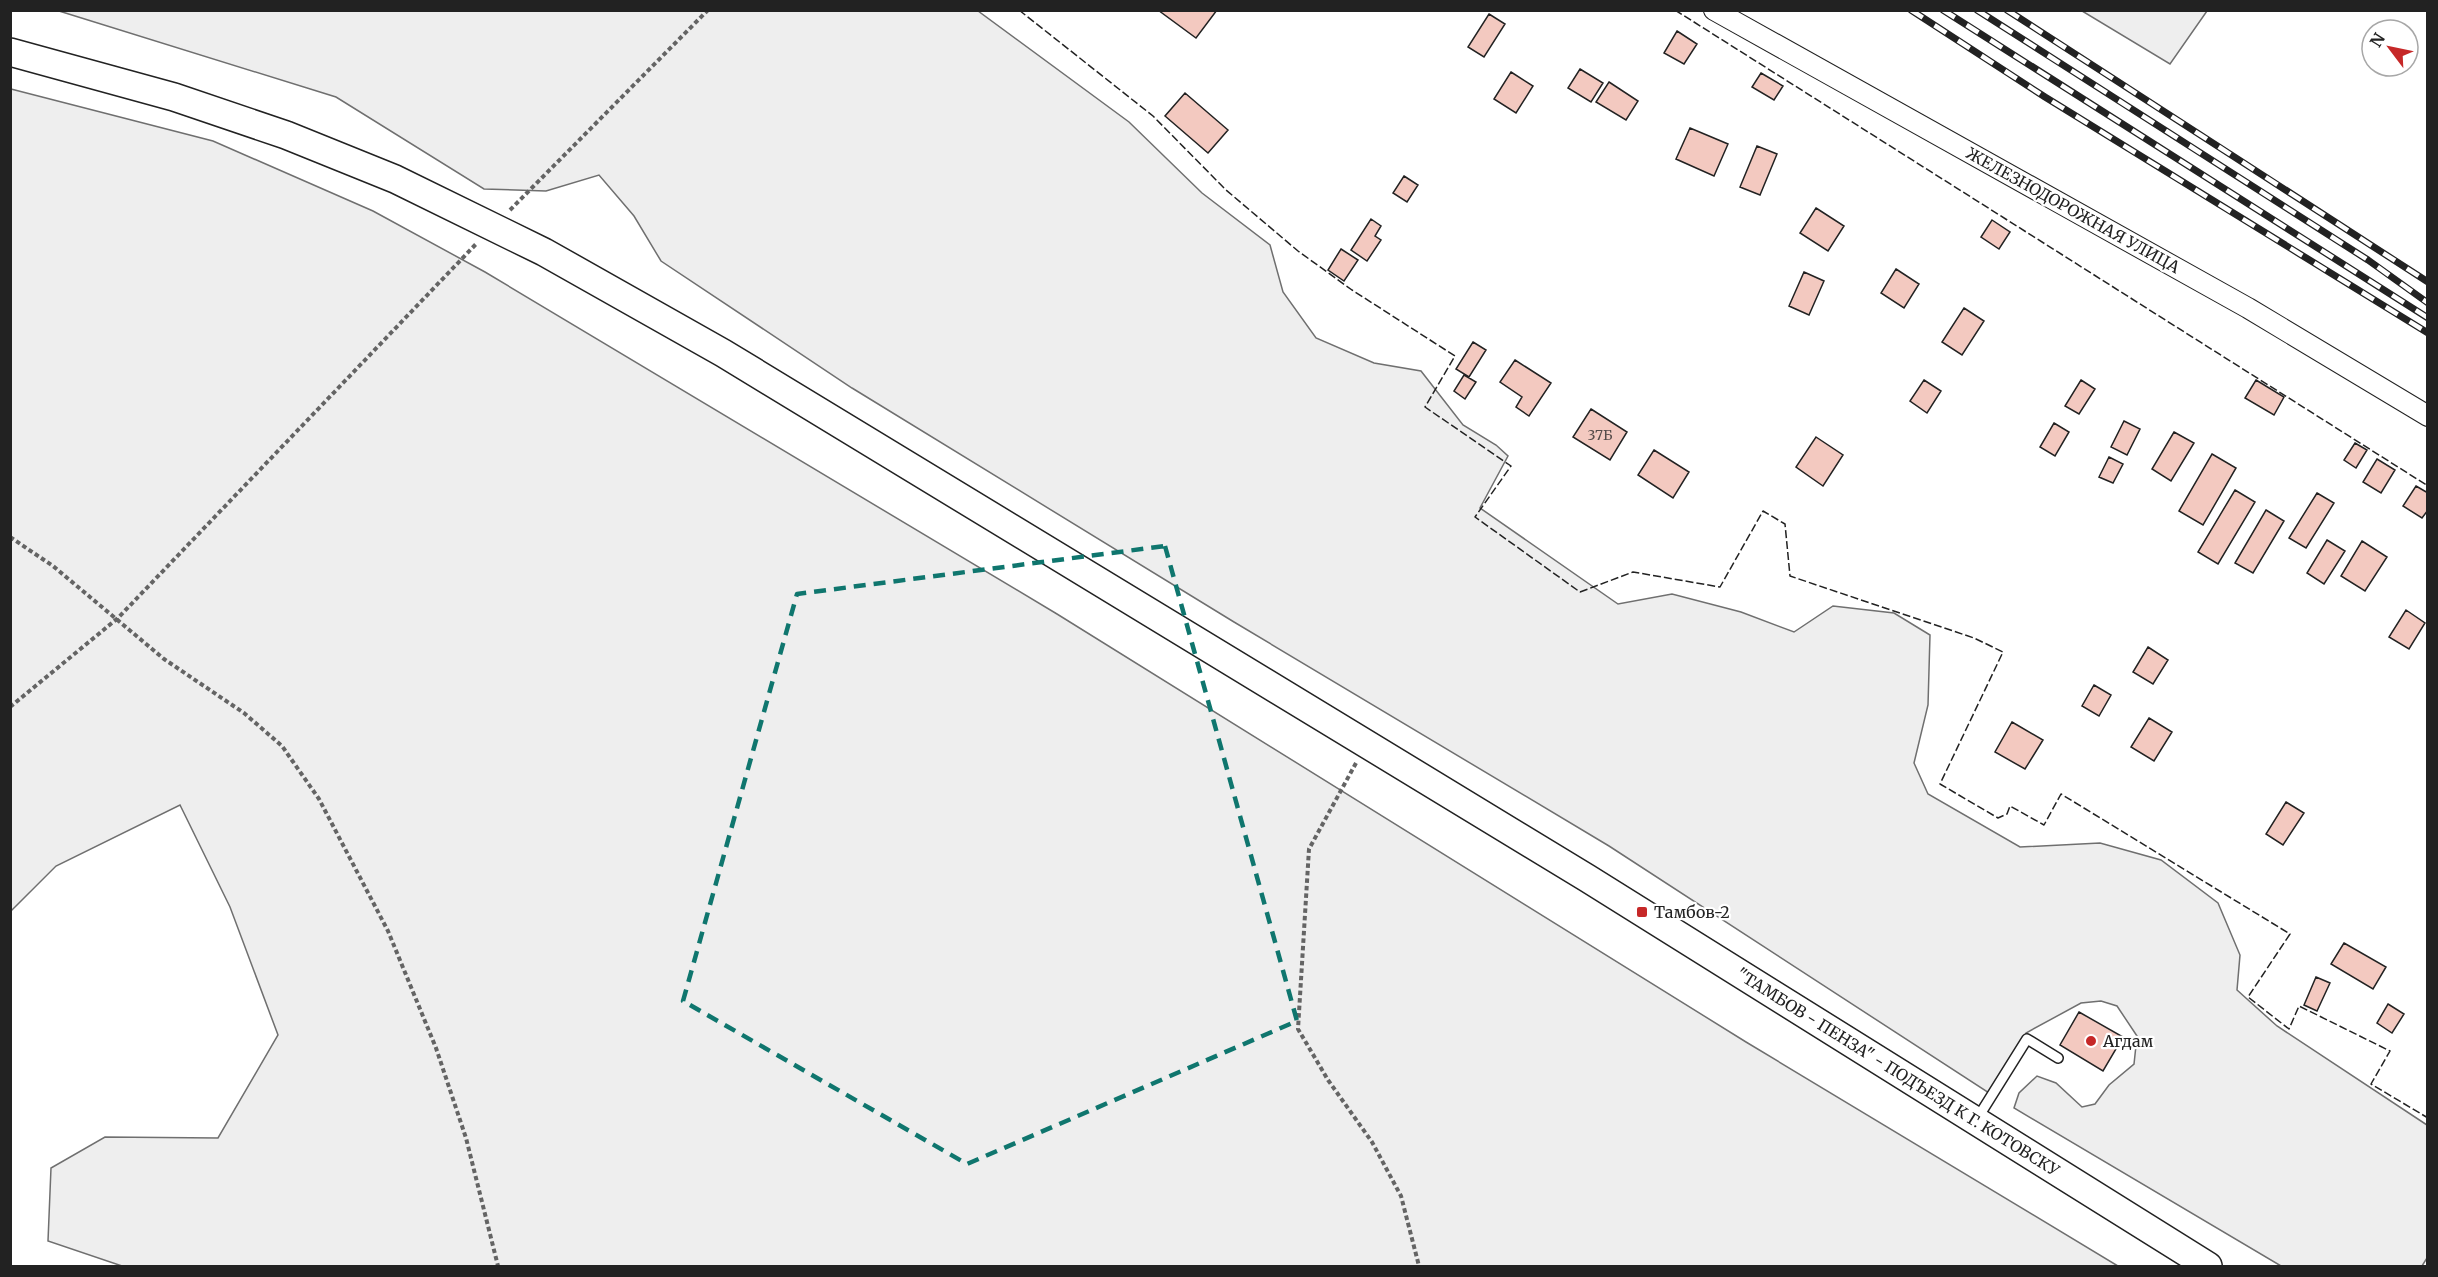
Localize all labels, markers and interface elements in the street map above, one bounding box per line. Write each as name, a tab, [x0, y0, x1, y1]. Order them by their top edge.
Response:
north arrow	[2360, 18, 2420, 78]
text: N	[2365, 29, 2389, 51]
street label: ЖЕЛЕЗНОДОРОЖНАЯ УЛИЦА	[1963, 143, 2184, 278]
house number: 37Б	[1587, 426, 1613, 444]
place label: Тамбов-2	[1654, 902, 1730, 922]
marker: Тамбов-2	[1635, 905, 1649, 919]
street label: "ТАМБОВ - ПЕНЗА" - ПОДЪЕЗД К Г. КОТОВСКУ	[1733, 964, 2064, 1181]
place label: Агдам	[2102, 1031, 2154, 1051]
marker: Агдам	[2084, 1034, 2098, 1048]

